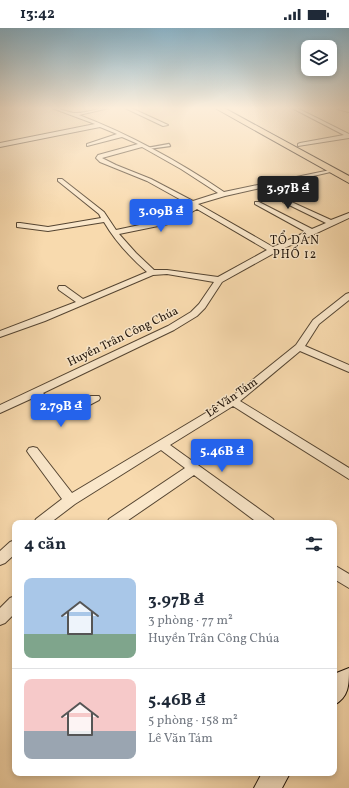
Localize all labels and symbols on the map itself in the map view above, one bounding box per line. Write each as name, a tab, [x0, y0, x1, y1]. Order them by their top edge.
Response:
pin: 3.97B ₫	[251, 176, 325, 210]
pin: 3.09B ₫	[124, 199, 198, 233]
district label: TỔ DÂN PHỐ 12	[270, 230, 320, 263]
street label: Huyền Trân Công Chúa	[65, 303, 181, 371]
street label: Lê Văn Tám	[203, 374, 261, 422]
pin: 2.79B ₫	[24, 394, 98, 428]
pin: 5.46B ₫	[185, 439, 259, 473]

